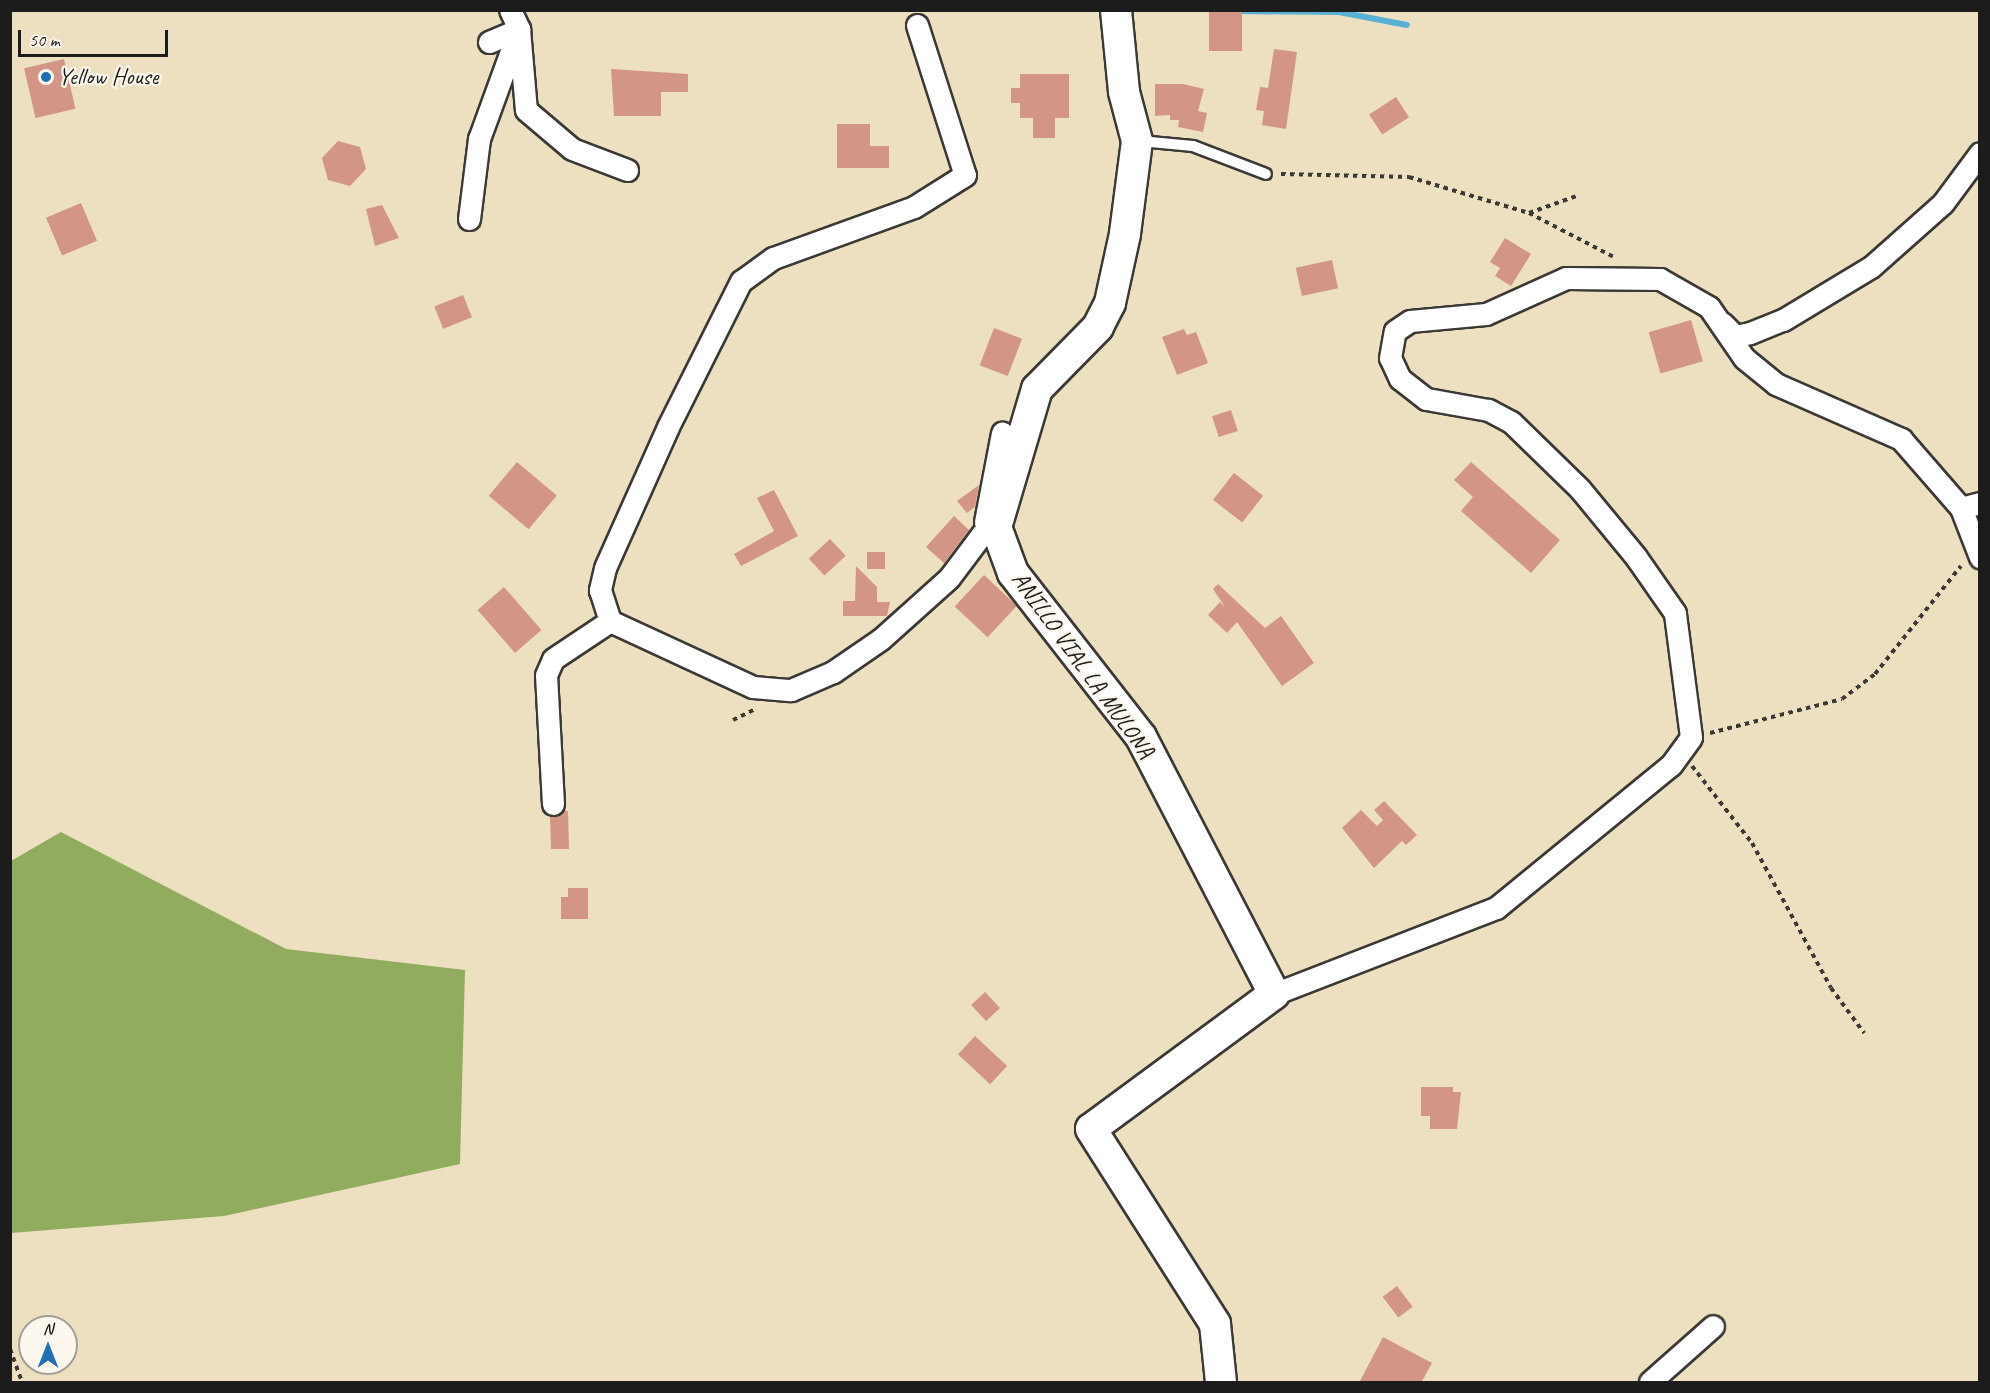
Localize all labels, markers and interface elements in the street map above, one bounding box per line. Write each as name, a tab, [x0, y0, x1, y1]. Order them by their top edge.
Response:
scale bar	[21, 18, 171, 56]
text: 50 m	[29, 29, 60, 51]
place label: Yellow House	[58, 63, 158, 91]
marker: Yellow House	[39, 70, 53, 84]
street label: ANILLO VIAL LA MULONA	[1005, 566, 1161, 764]
north arrow	[18, 1315, 78, 1375]
text: N	[43, 1319, 53, 1339]

